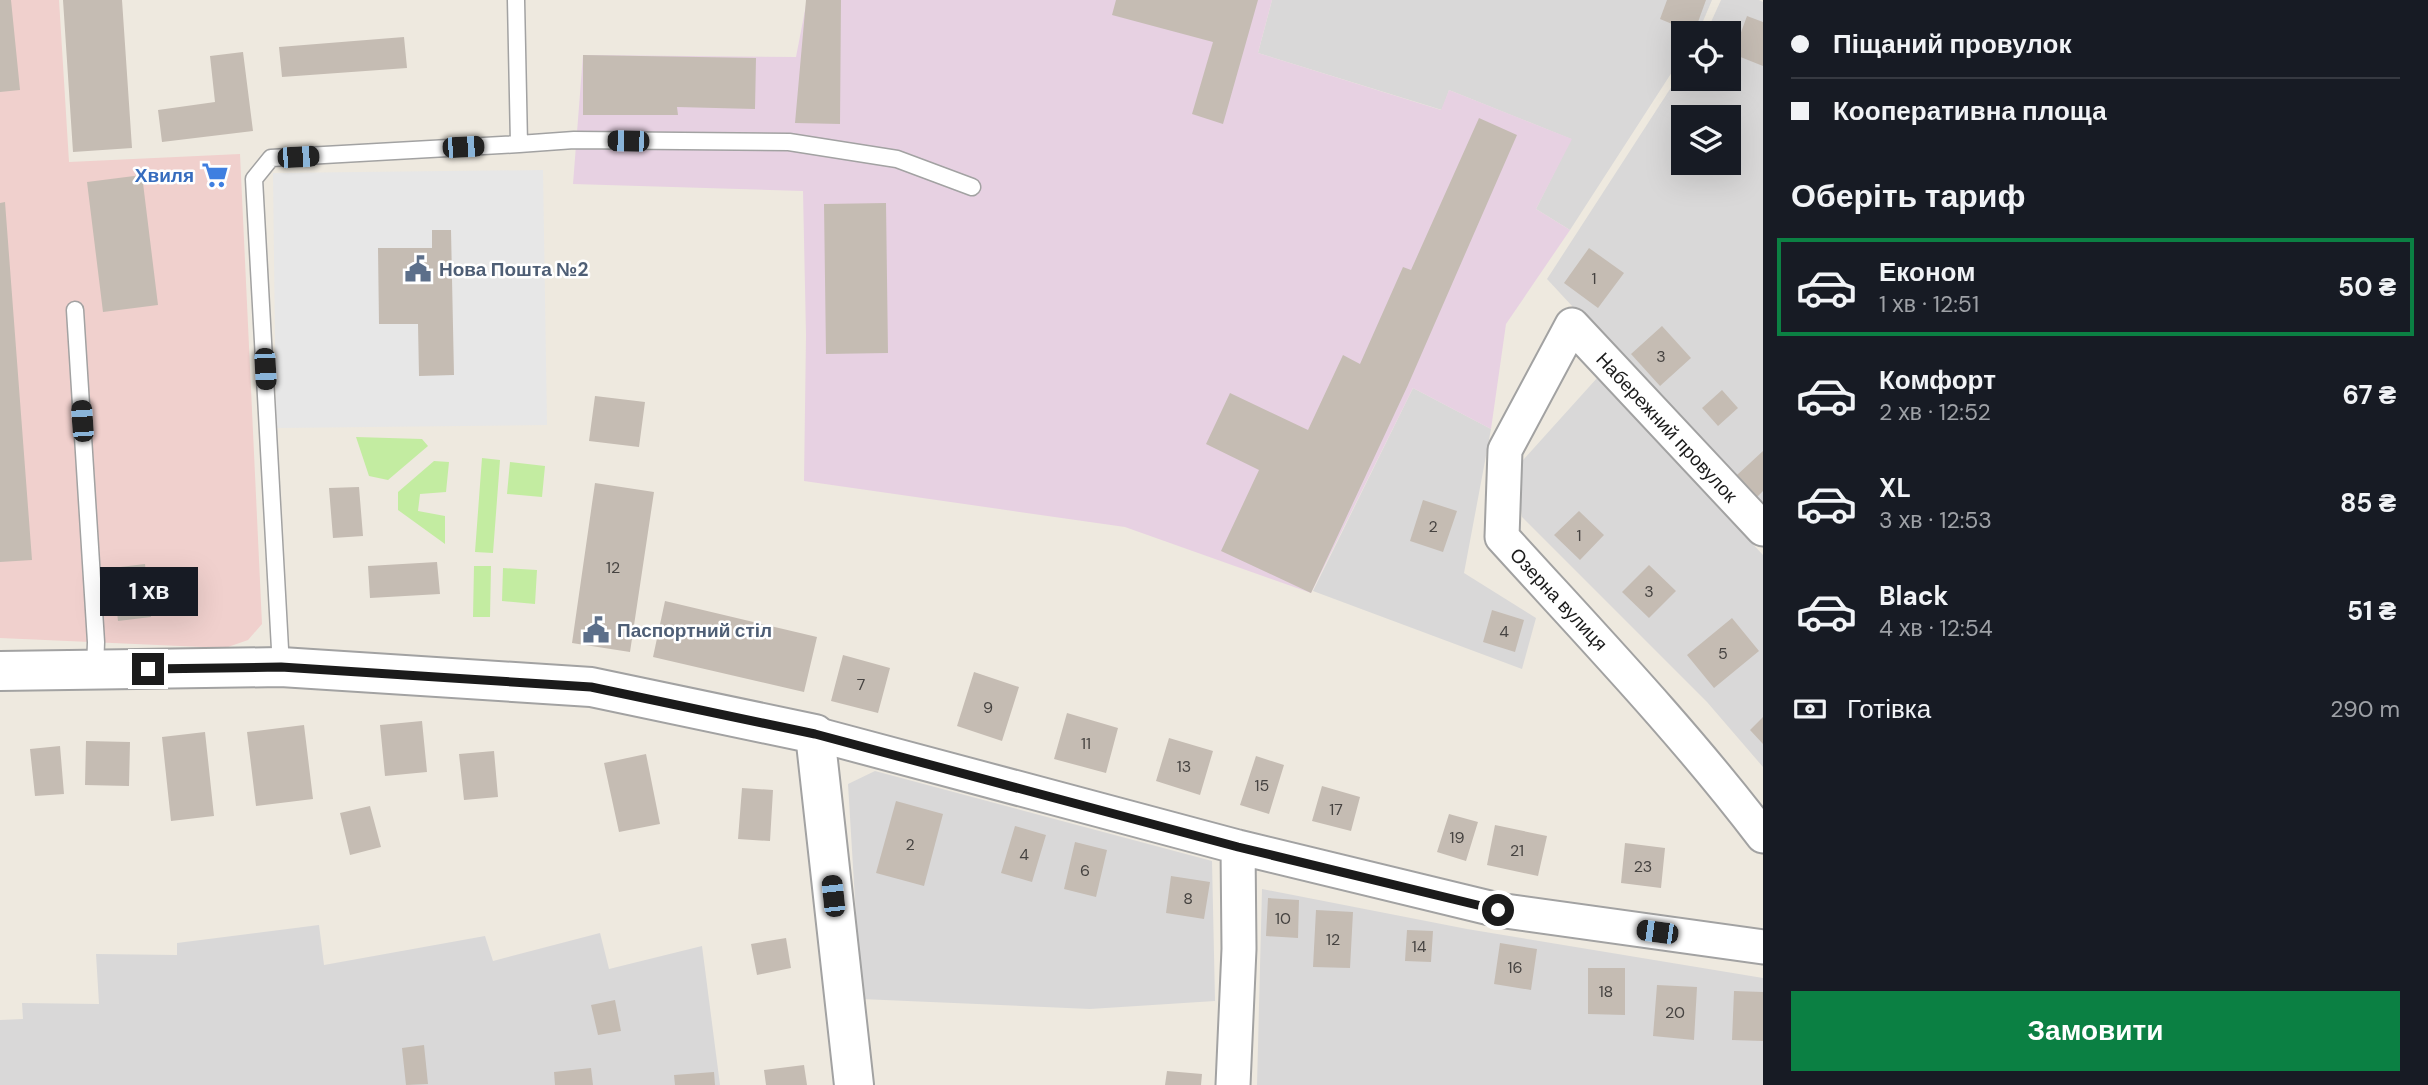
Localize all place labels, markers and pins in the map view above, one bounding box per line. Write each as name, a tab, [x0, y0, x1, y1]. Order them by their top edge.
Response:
supermarket icon: Хвиля	[200, 160, 230, 190]
place label: Хвиля	[135, 163, 194, 188]
public building icon: Нова Пошта №2	[403, 254, 433, 284]
place label: Нова Пошта №2	[439, 257, 588, 282]
public building icon: Паспортний стіл	[581, 615, 611, 645]
place label: Паспортний стіл	[617, 618, 772, 643]

